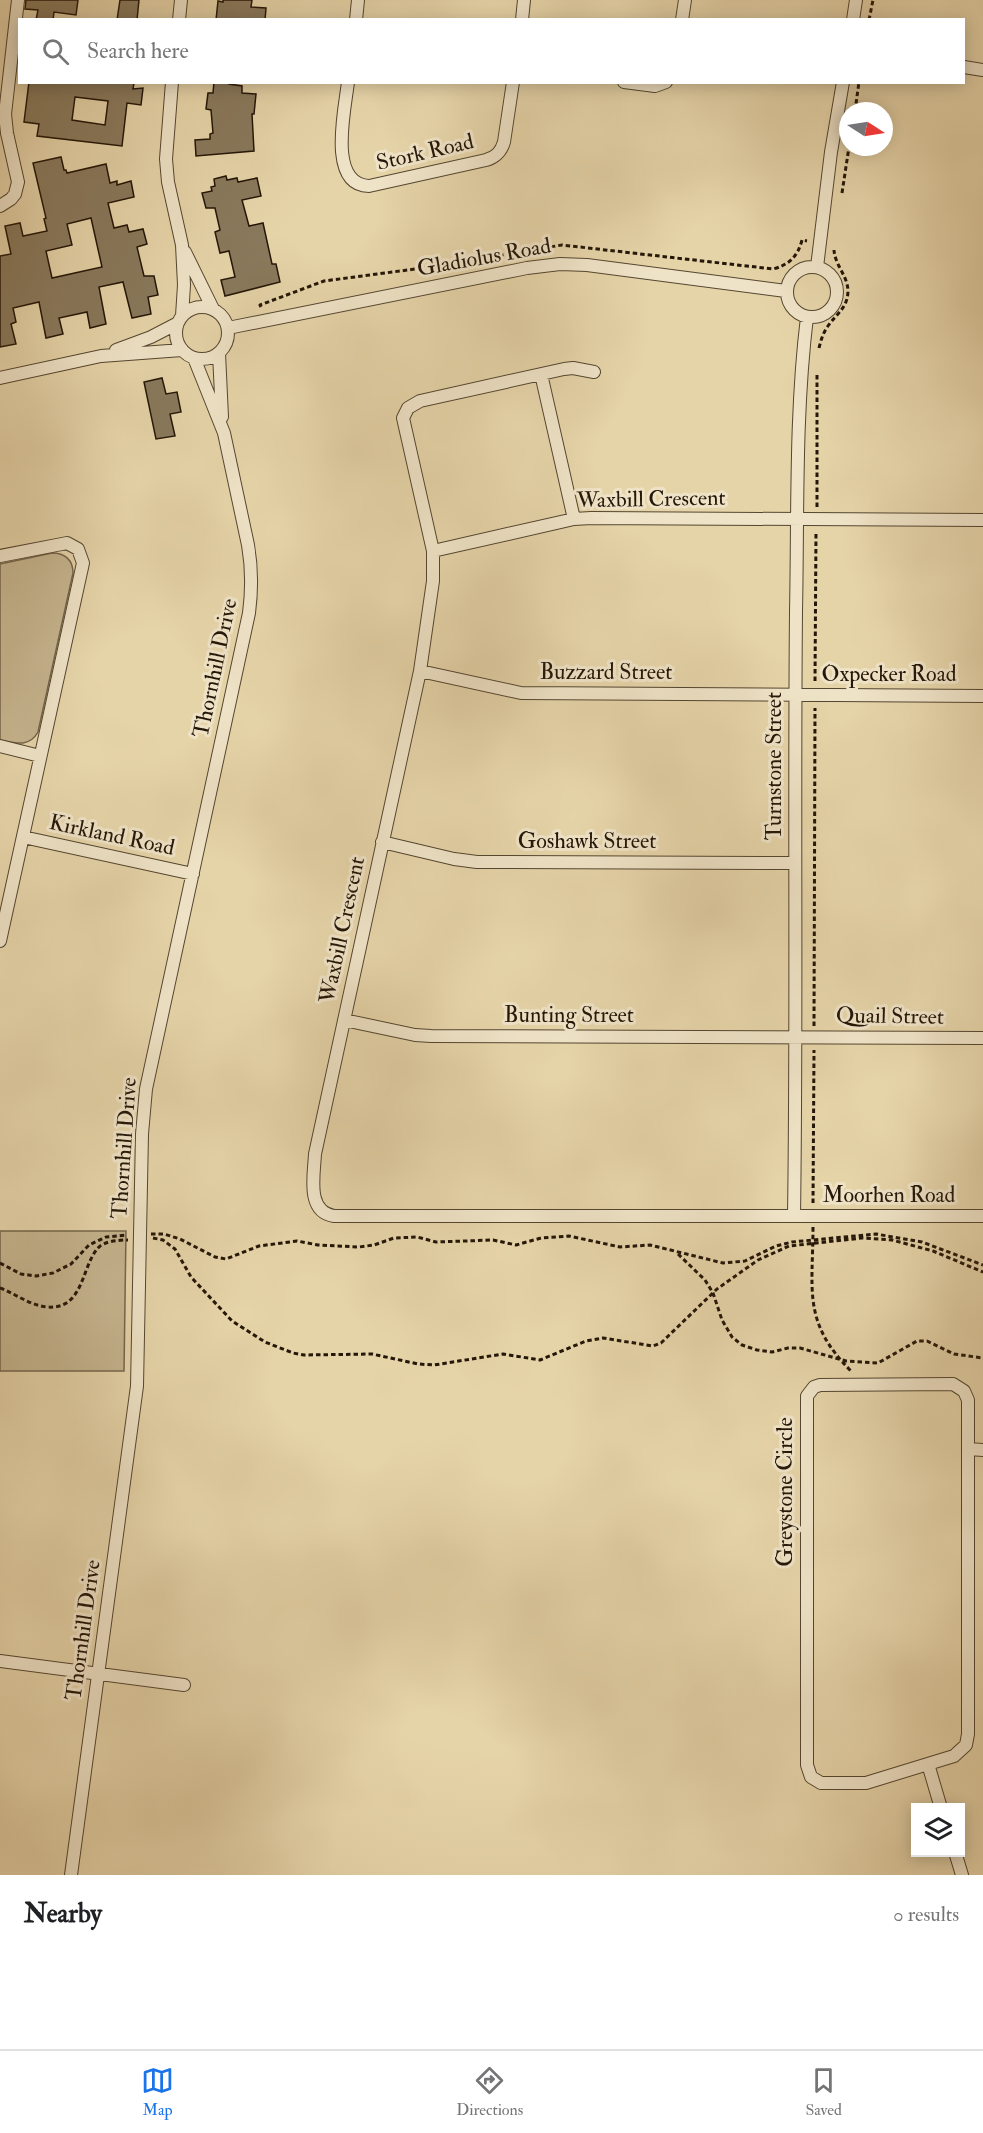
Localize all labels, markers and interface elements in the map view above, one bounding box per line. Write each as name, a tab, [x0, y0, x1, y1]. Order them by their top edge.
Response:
search box	[18, 18, 965, 84]
icon: search	[39, 35, 72, 68]
text: Search here	[87, 37, 189, 65]
north arrow	[839, 102, 893, 156]
street label: Stork Road	[374, 127, 477, 177]
street label: Gladiolus Road	[415, 231, 553, 283]
street label: Waxbill Crescent	[575, 484, 726, 514]
street label: Thornhill Drive	[187, 596, 243, 740]
street label: Buzzard Street	[540, 658, 672, 686]
street label: Oxpecker Road	[821, 660, 957, 689]
street label: Turnstone Street	[760, 692, 788, 840]
street label: Kirkland Road	[47, 808, 177, 862]
street label: Goshawk Street	[518, 827, 656, 855]
street label: Waxbill Crescent	[313, 854, 371, 1007]
street label: Bunting Street	[504, 1001, 634, 1029]
street label: Quail Street	[836, 1001, 944, 1031]
street label: Thornhill Drive	[105, 1076, 143, 1220]
street label: Moorhen Road	[823, 1181, 956, 1209]
street label: Greystone Circle	[771, 1417, 799, 1567]
street label: Thornhill Drive	[59, 1558, 107, 1702]
map controls	[911, 1803, 965, 1857]
button: layers	[911, 1803, 965, 1857]
text: Nearby	[24, 1898, 102, 1930]
text: 0 results	[893, 1902, 959, 1927]
tab: Map	[141, 2064, 174, 2120]
tab: Directions	[456, 2064, 523, 2120]
tab: Saved	[805, 2064, 842, 2120]

